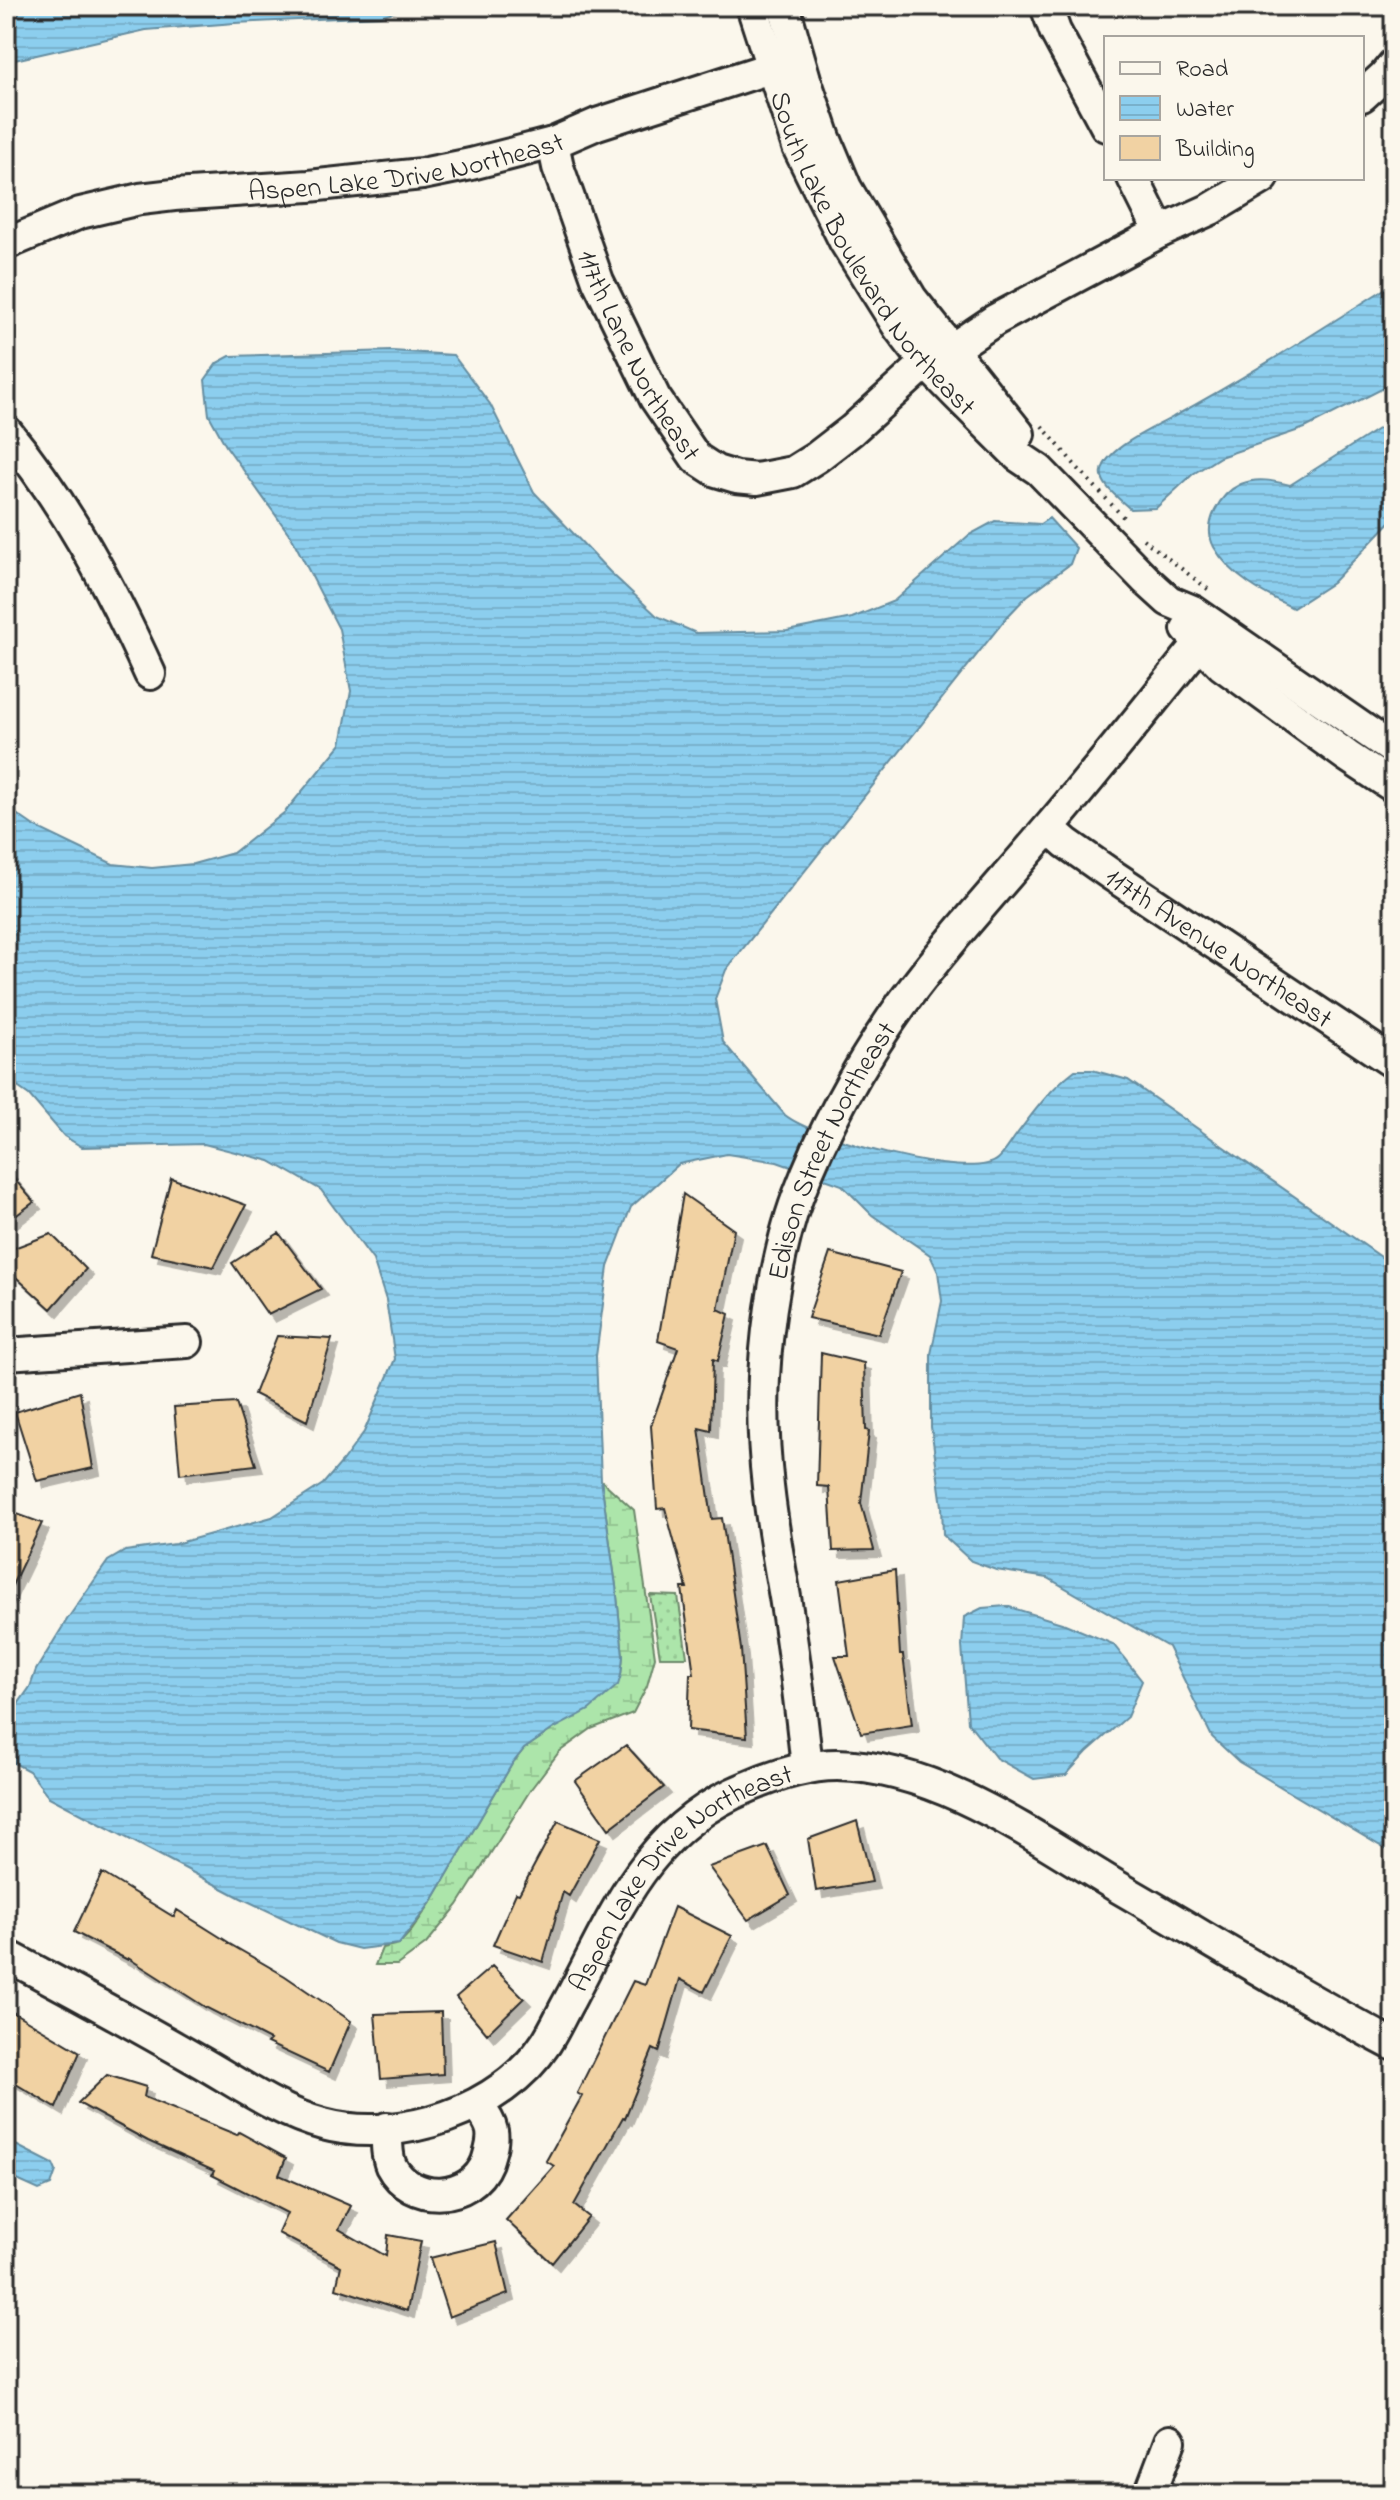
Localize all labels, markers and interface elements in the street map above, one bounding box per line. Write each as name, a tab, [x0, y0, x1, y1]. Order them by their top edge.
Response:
legend	[1104, 36, 1364, 180]
text: Road	[1176, 53, 1229, 88]
street label: South Lake Boulevard Northeast	[757, 86, 984, 427]
text: Water	[1176, 93, 1234, 128]
street label: Aspen Lake Drive Northeast	[247, 123, 572, 214]
text: Building	[1175, 133, 1255, 168]
street label: 117th Lane Northeast	[565, 245, 709, 471]
street label: 117th Avenue Northeast	[1096, 859, 1340, 1040]
street label: Edison Street Northeast	[759, 1014, 908, 1284]
street label: Aspen Lake Drive Northeast	[560, 1755, 798, 2000]

